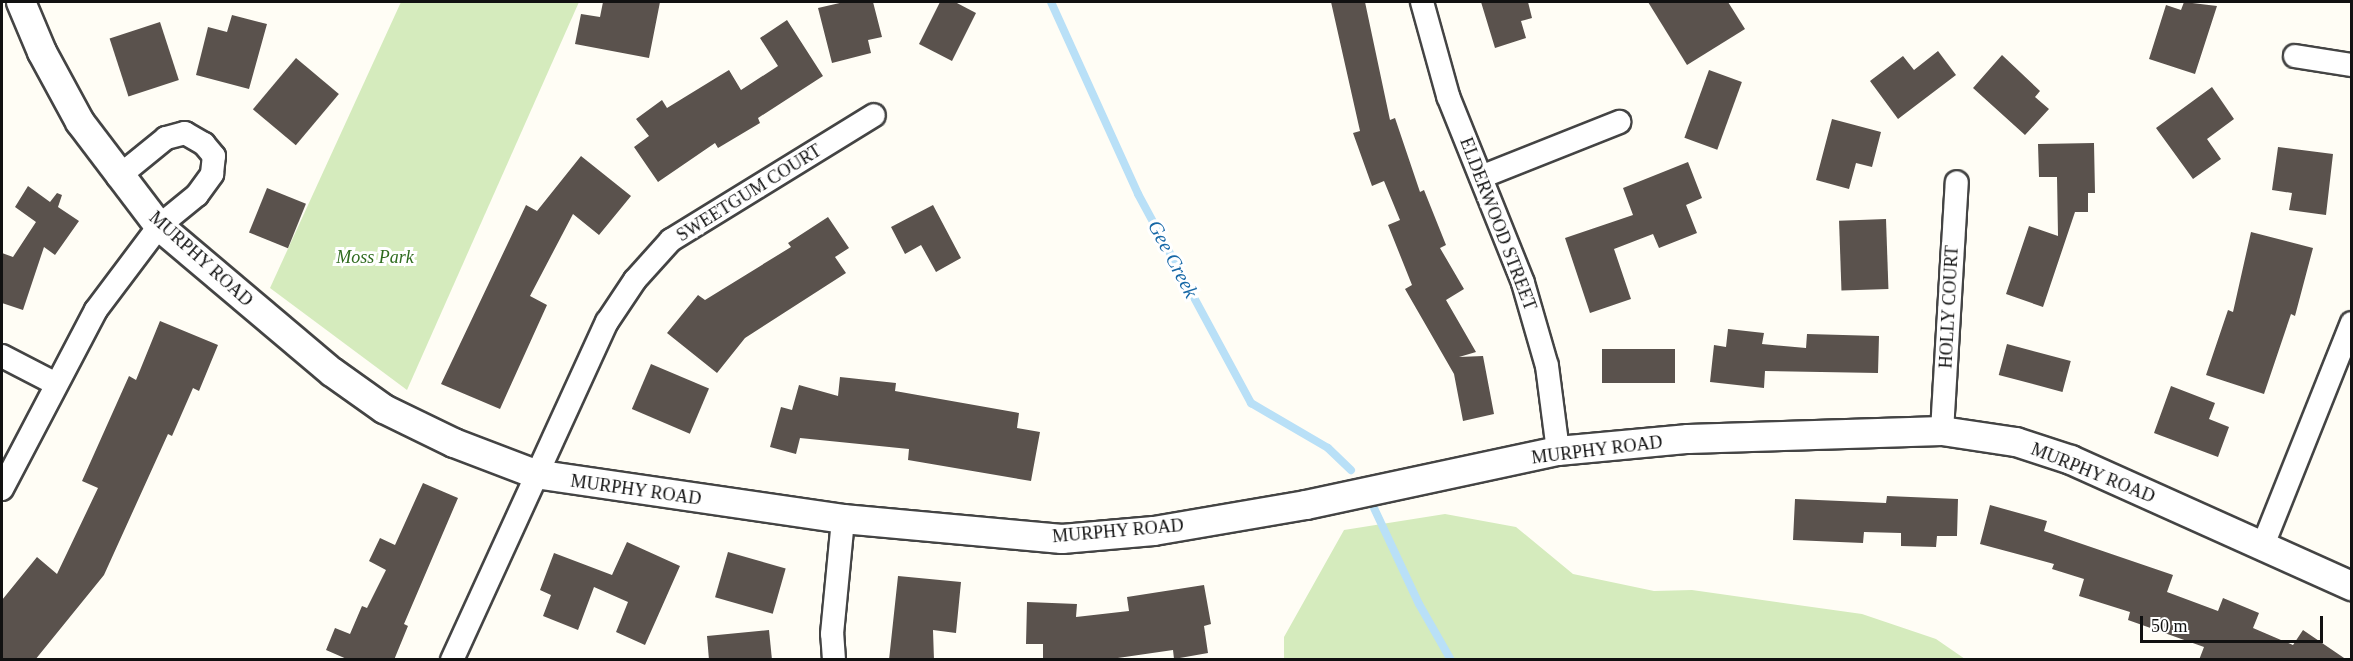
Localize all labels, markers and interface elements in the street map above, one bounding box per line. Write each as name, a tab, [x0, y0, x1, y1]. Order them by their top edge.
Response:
street label: ELDERWOOD STREET	[1455, 134, 1541, 314]
street label: SWEETGUM COURT	[673, 140, 825, 246]
street label: MURPHY ROAD	[145, 207, 257, 311]
water label: Gee Creek	[1143, 216, 1203, 302]
street label: HOLLY COURT	[1935, 245, 1963, 369]
park label: Moss Park	[336, 246, 414, 268]
street label: MURPHY ROAD	[1530, 431, 1664, 469]
street label: MURPHY ROAD	[2028, 438, 2158, 508]
street label: MURPHY ROAD	[569, 470, 703, 510]
street label: MURPHY ROAD	[1051, 514, 1185, 548]
scale bar	[2143, 604, 2326, 642]
text: 50 m	[2151, 616, 2188, 636]

